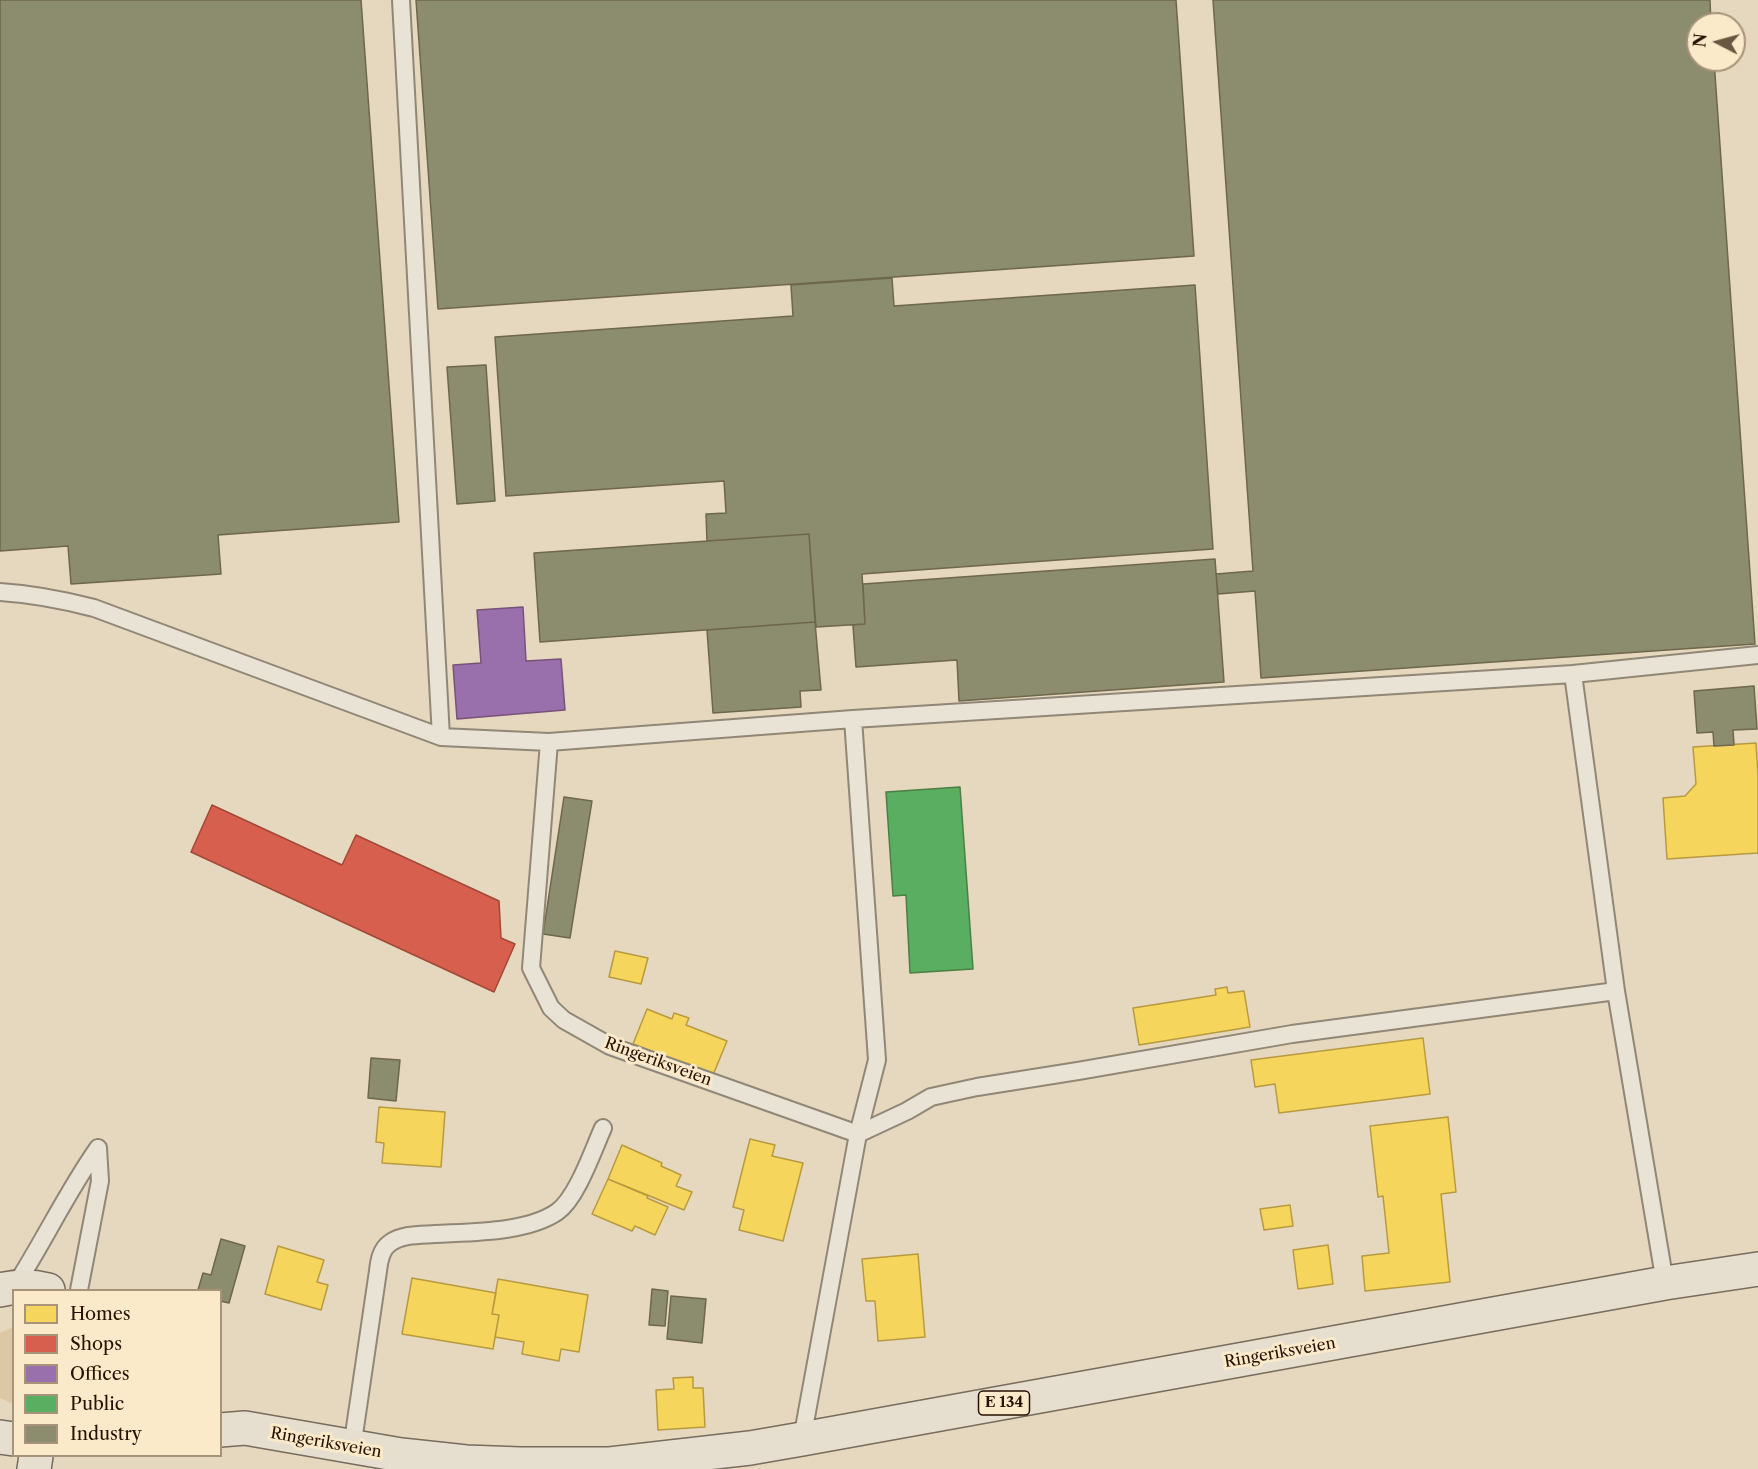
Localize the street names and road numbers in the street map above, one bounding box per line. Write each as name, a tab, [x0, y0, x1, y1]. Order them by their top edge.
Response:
street label: Ringeriksveien	[602, 1034, 714, 1090]
street label: Ringeriksveien	[1223, 1334, 1337, 1372]
road number: E 134	[978, 1391, 1030, 1415]
street label: Ringeriksveien	[269, 1424, 383, 1462]

